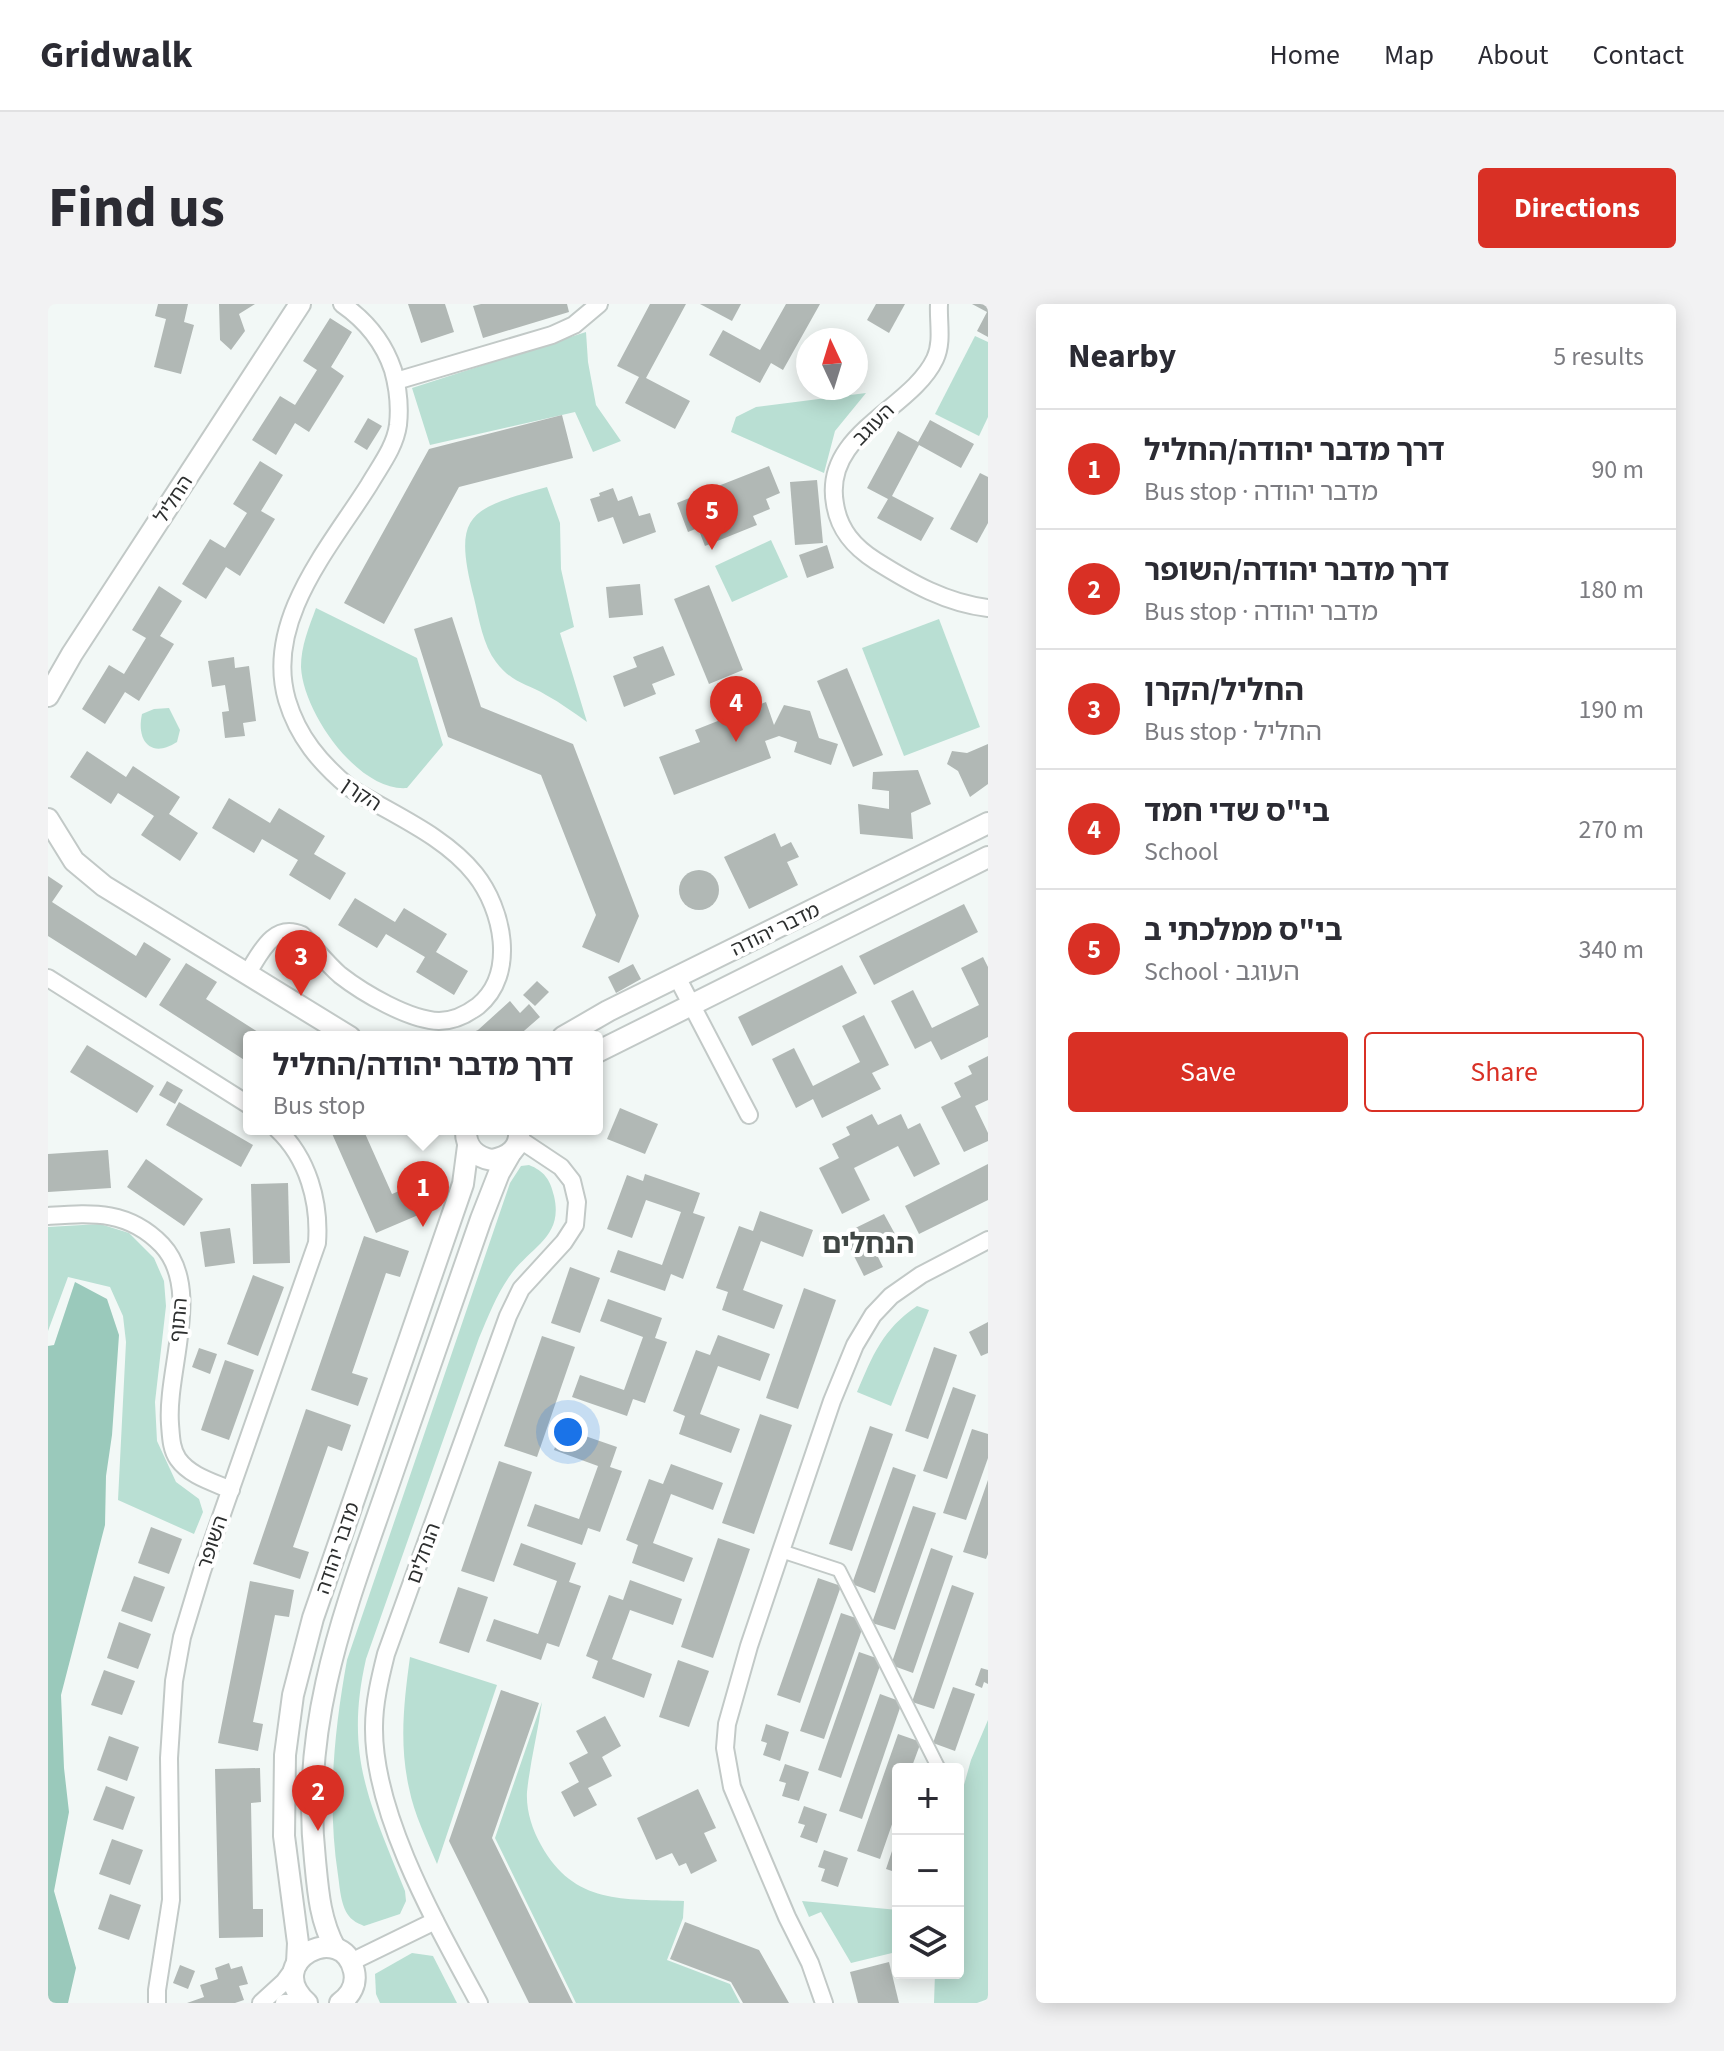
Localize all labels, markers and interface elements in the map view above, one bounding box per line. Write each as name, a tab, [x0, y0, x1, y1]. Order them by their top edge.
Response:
text: Gridwalk	[40, 28, 192, 82]
text: Home	[1269, 35, 1340, 75]
text: Map	[1384, 35, 1434, 75]
text: About	[1478, 35, 1549, 75]
text: Contact	[1593, 35, 1684, 75]
button: Directions	[1478, 168, 1676, 248]
text: Find us	[48, 169, 225, 248]
north arrow	[796, 328, 868, 400]
text: Nearby	[1068, 332, 1176, 381]
text: 5 results	[1553, 338, 1644, 375]
street label: העוגב	[846, 397, 901, 452]
text: דרך מדבר יהודה/החליל	[1144, 429, 1445, 472]
text: 1	[1087, 451, 1101, 488]
text: 90 m	[1591, 451, 1644, 488]
street label: החליל	[148, 470, 200, 529]
text: Bus stop · מדבר יהודה	[1144, 473, 1378, 510]
pin: 5	[686, 484, 738, 550]
text: דרך מדבר יהודה/השופר	[1144, 549, 1449, 592]
text: 2	[1087, 571, 1101, 608]
text: 180 m	[1578, 571, 1644, 608]
text: Bus stop · מדבר יהודה	[1144, 593, 1378, 630]
text: החליל/הקרן	[1144, 669, 1304, 712]
pin: 4	[710, 676, 762, 742]
text: 3	[1087, 691, 1101, 728]
text: 190 m	[1578, 691, 1644, 728]
text: Bus stop · החליל	[1144, 713, 1322, 750]
street label: הקרן	[336, 771, 387, 818]
text: בי"ס שדי חמד	[1144, 790, 1330, 833]
text: 4	[1087, 811, 1101, 848]
text: 270 m	[1578, 811, 1644, 848]
text: School	[1144, 833, 1219, 870]
street label: מדבר יהודה	[726, 896, 825, 963]
text: בי"ס ממלכתי ב	[1144, 909, 1343, 952]
pin: 3	[275, 930, 327, 996]
text: 5	[1087, 931, 1101, 968]
text: 340 m	[1578, 931, 1644, 968]
text: School · העוגב	[1144, 953, 1300, 990]
popup	[243, 1031, 603, 1135]
button: Save	[1068, 1032, 1348, 1112]
button: Share	[1364, 1032, 1644, 1112]
text: דרך מדבר יהודה/החליל	[273, 1044, 573, 1087]
text: Bus stop	[273, 1087, 365, 1124]
pin: 1	[397, 1161, 449, 1227]
district label: הנחלים	[822, 1224, 914, 1264]
street label: התוף	[163, 1297, 195, 1344]
your location	[548, 1412, 588, 1452]
street label: מדבר יהודה	[309, 1499, 367, 1598]
street label: השופר	[191, 1512, 235, 1573]
street label: הנחלים	[400, 1519, 448, 1588]
map controls	[892, 1763, 964, 1979]
button: +	[892, 1763, 964, 1835]
pin: 2	[292, 1765, 344, 1831]
button: −	[892, 1835, 964, 1907]
button: layers	[892, 1907, 964, 1979]

